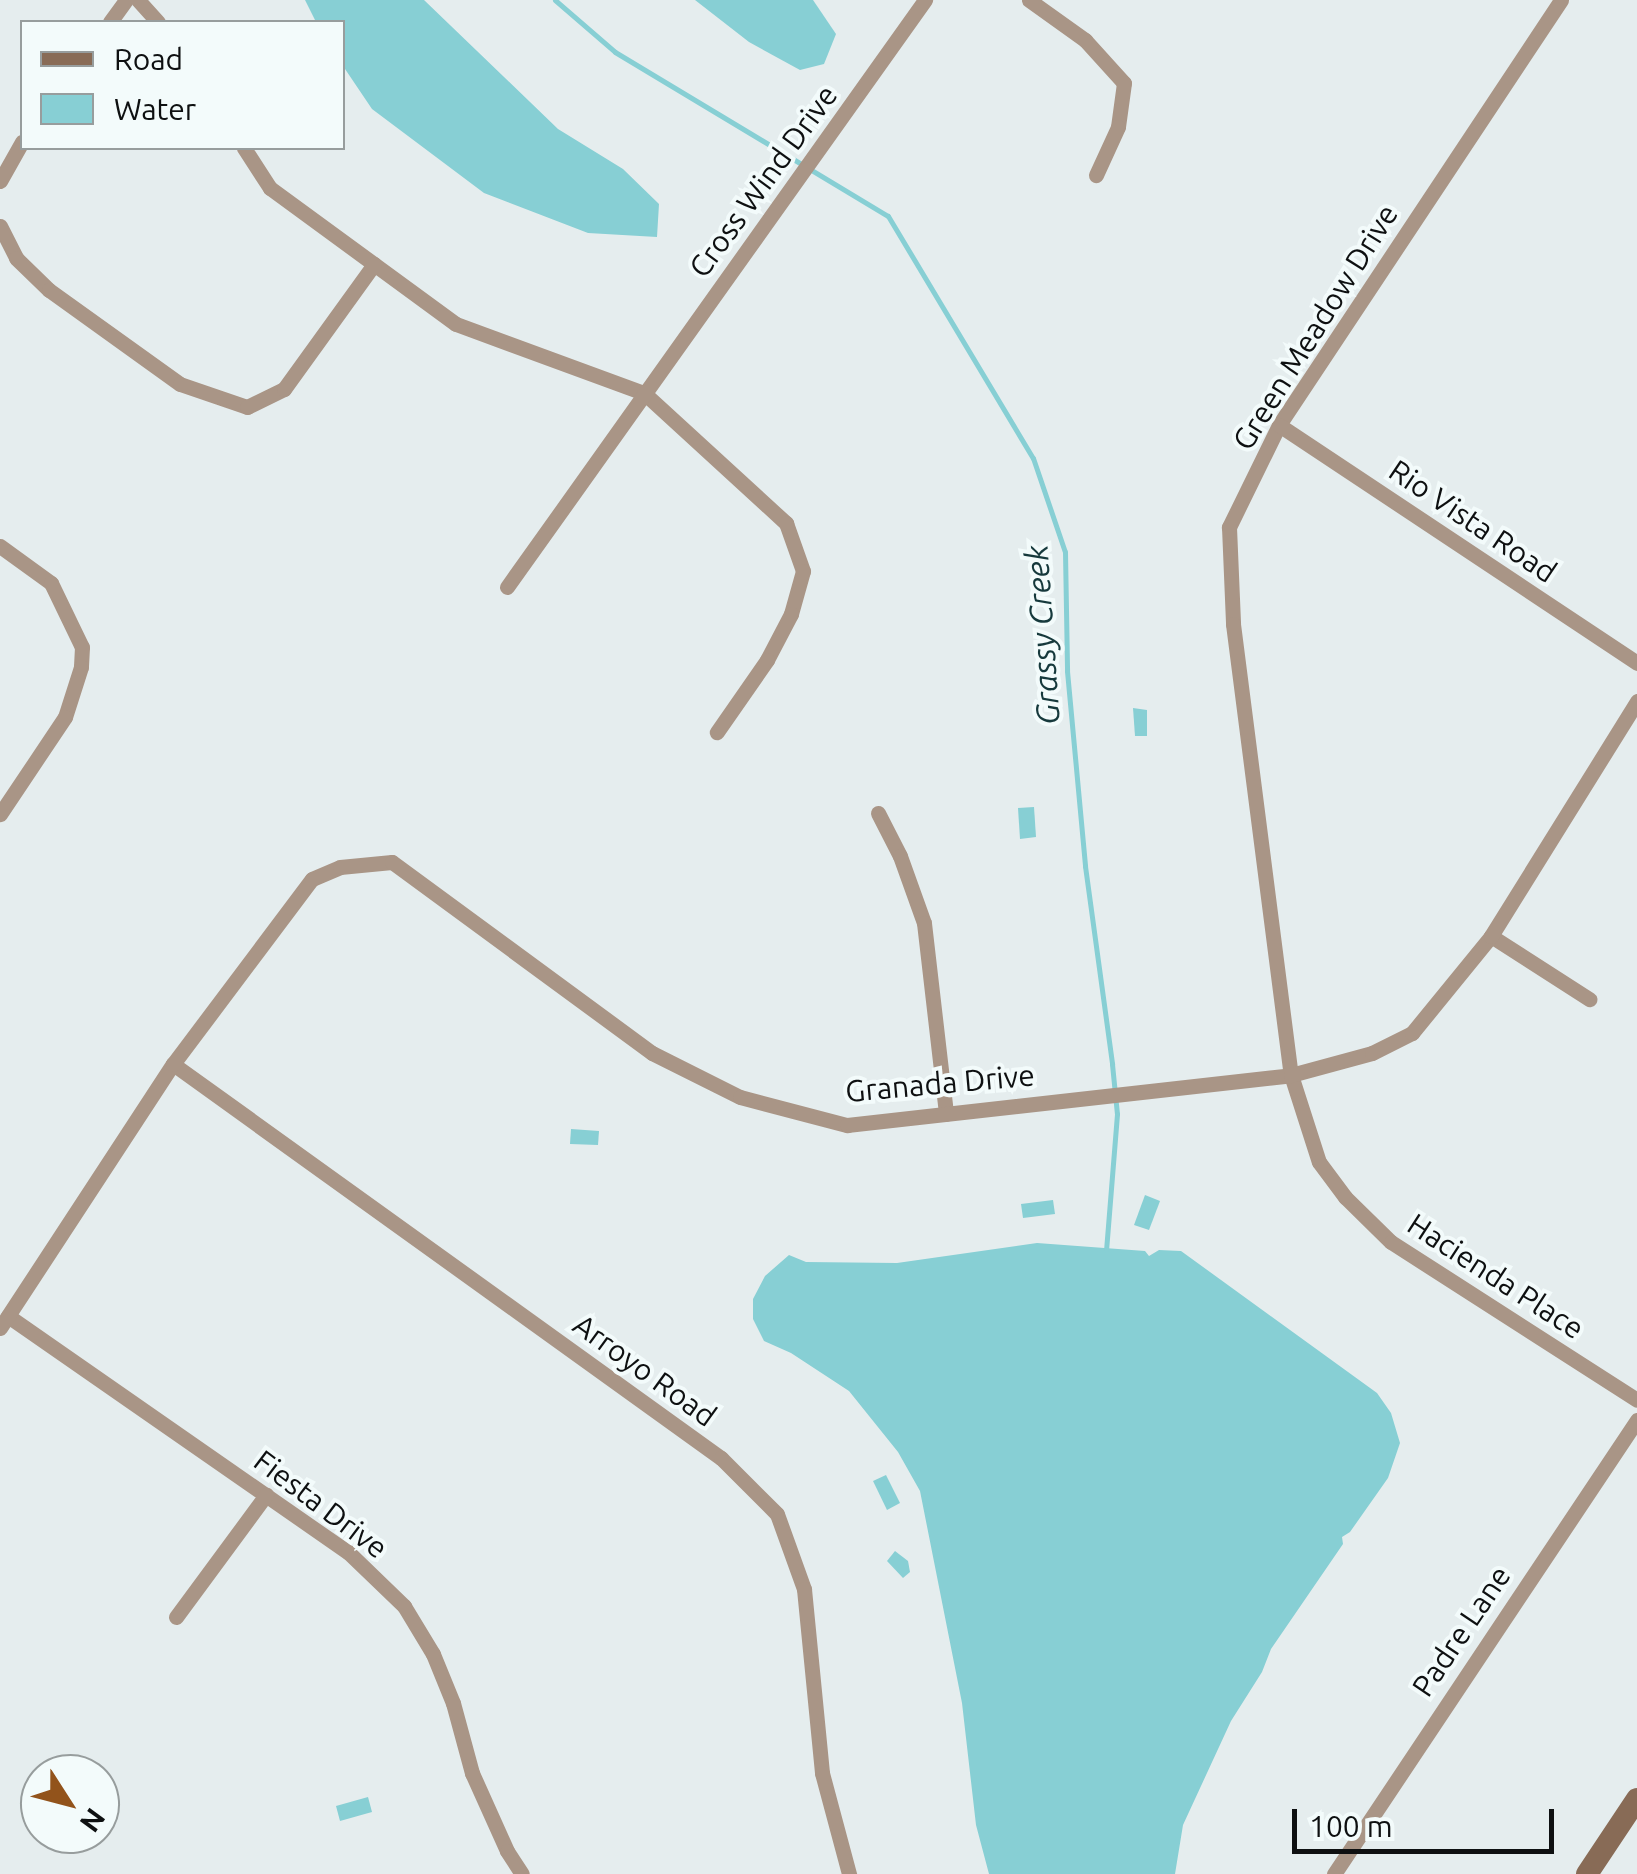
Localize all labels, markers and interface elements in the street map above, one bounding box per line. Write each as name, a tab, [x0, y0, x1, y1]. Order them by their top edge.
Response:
legend	[20, 20, 345, 150]
text: Road	[114, 42, 183, 76]
street label: Cross Wind Drive	[681, 78, 845, 284]
text: Water	[114, 92, 196, 126]
street label: Green Meadow Drive	[1225, 198, 1405, 456]
street label: Rio Vista Road	[1383, 452, 1563, 590]
water label: Grassy Creek	[1017, 544, 1067, 726]
street label: Granada Drive	[844, 1057, 1036, 1109]
street label: Hacienda Place	[1401, 1206, 1591, 1346]
street label: Arroyo Road	[567, 1306, 723, 1434]
street label: Fiesta Drive	[247, 1442, 395, 1566]
street label: Padre Lane	[1404, 1559, 1518, 1703]
north arrow	[20, 1754, 120, 1854]
scale bar	[1297, 1789, 1560, 1851]
text: N	[74, 1803, 112, 1838]
text: 100 m	[1309, 1809, 1393, 1843]

